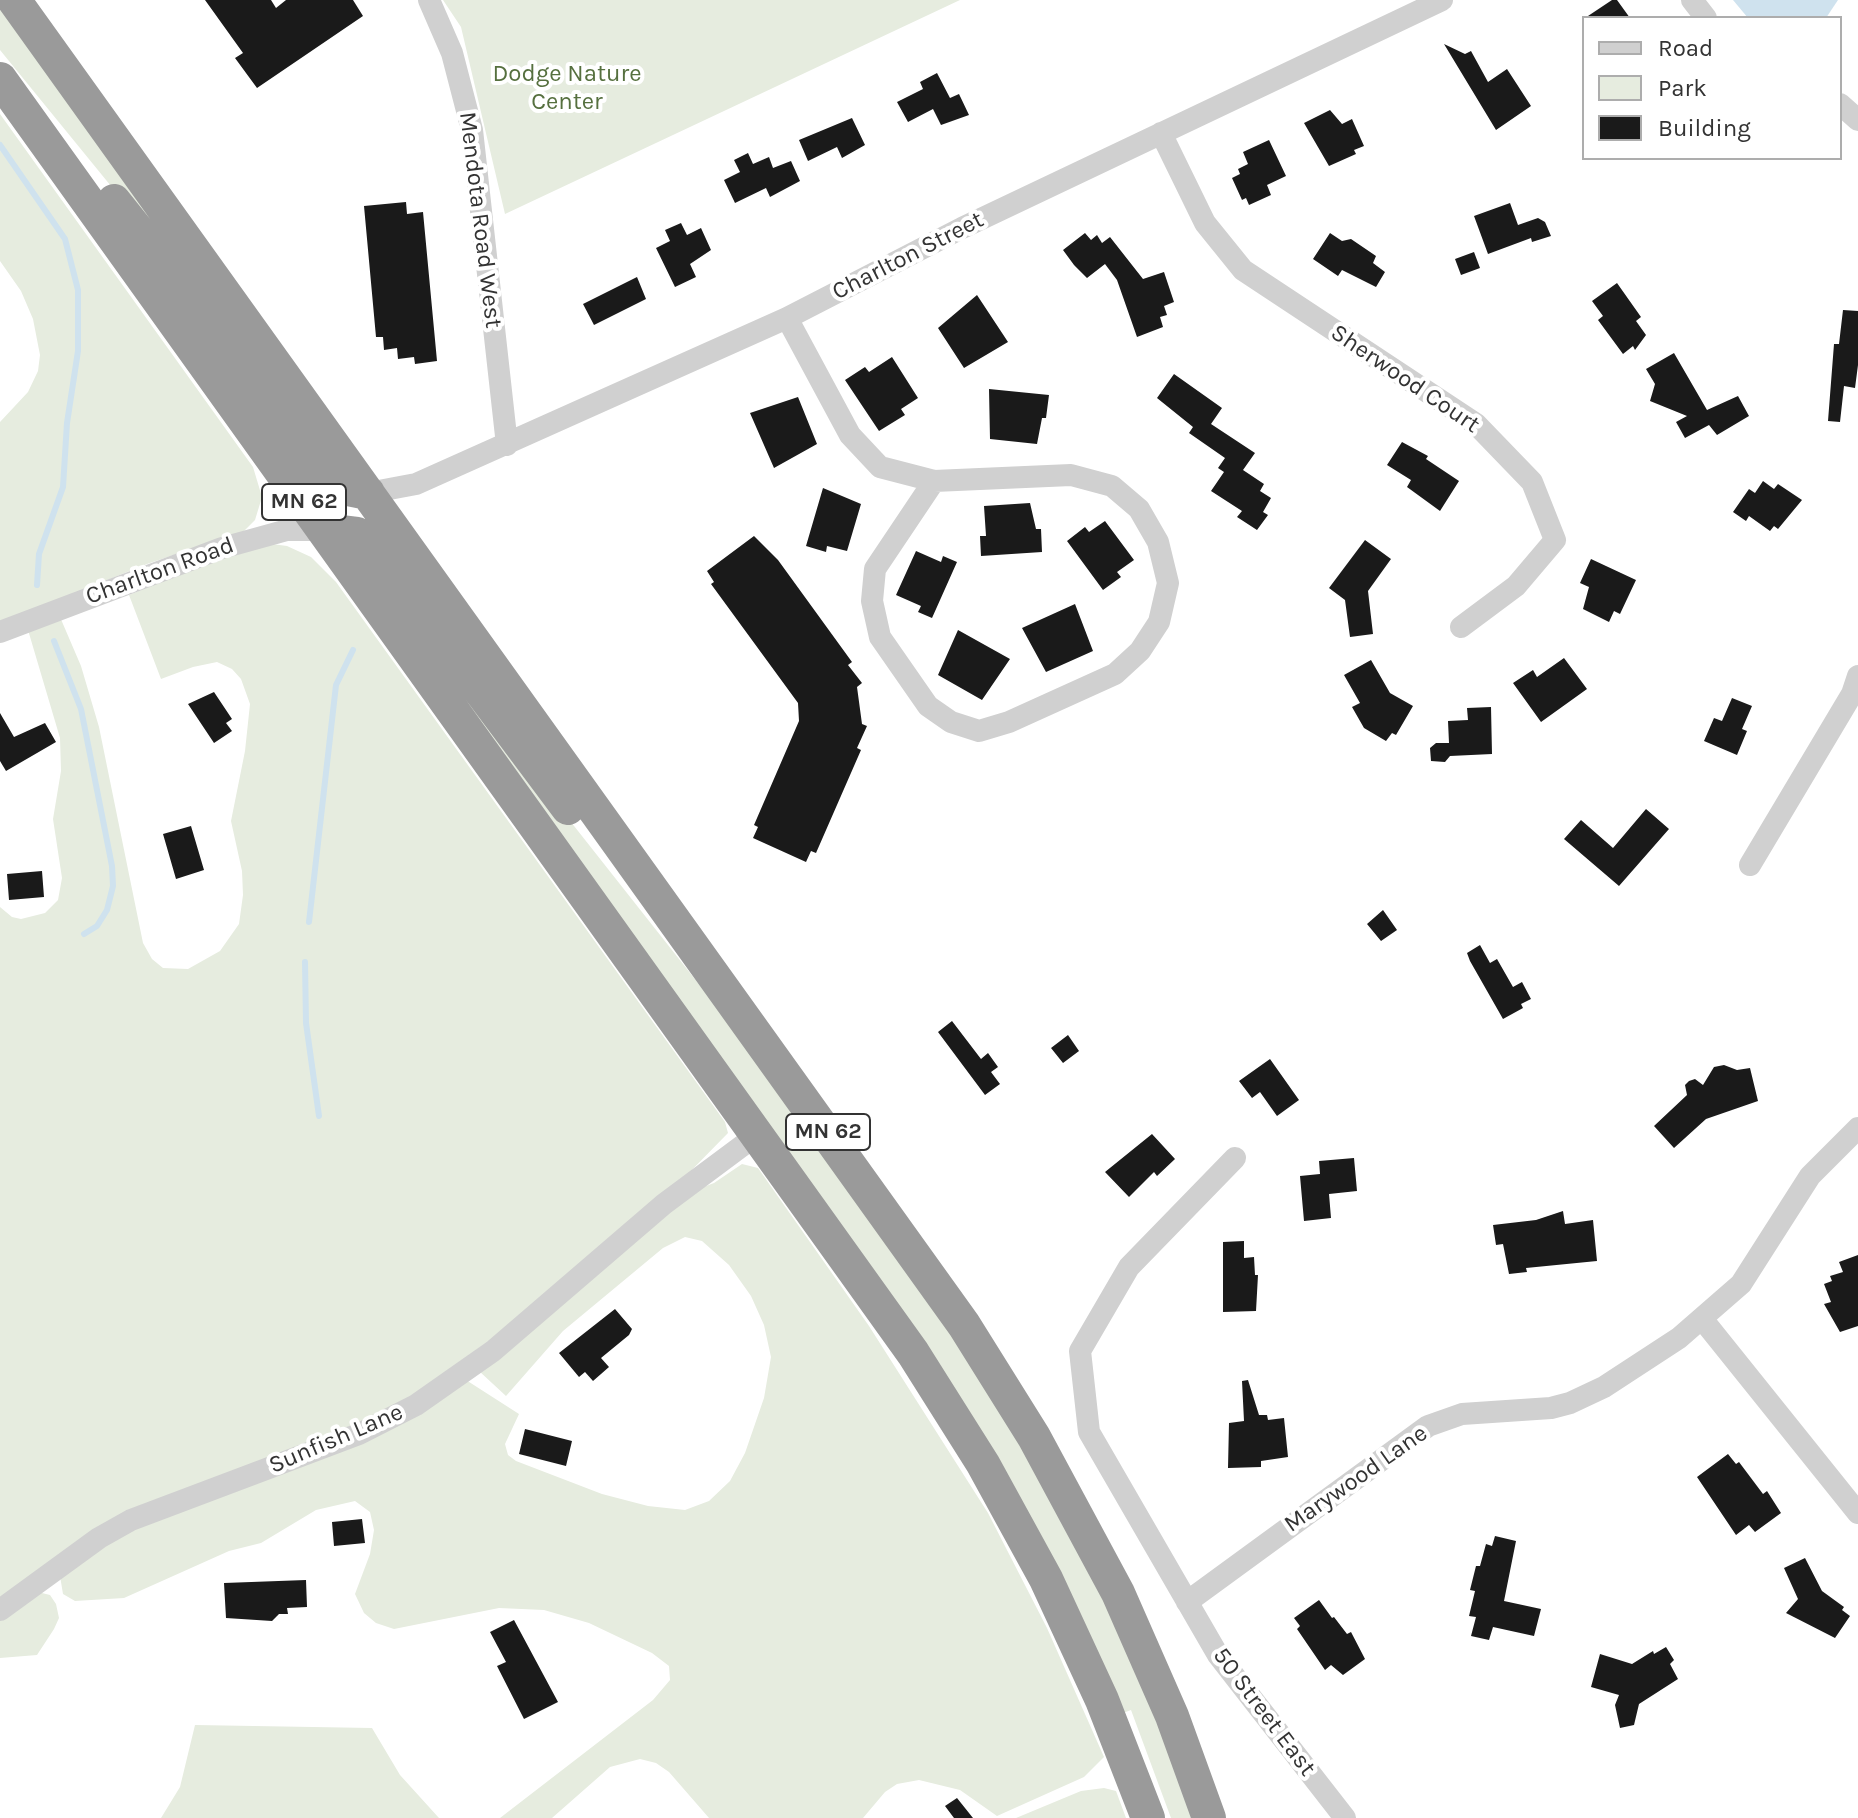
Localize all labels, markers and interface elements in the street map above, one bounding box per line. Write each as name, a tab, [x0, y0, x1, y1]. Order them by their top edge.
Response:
legend	[1582, 16, 1842, 160]
text: Road	[1658, 34, 1713, 62]
park label: Dodge Nature Center	[493, 60, 641, 116]
text: Park	[1658, 74, 1707, 102]
street label: Mendota Road West	[452, 110, 508, 330]
text: Building	[1658, 114, 1751, 142]
street label: Charlton Street	[828, 205, 988, 307]
street label: Sherwood Court	[1325, 319, 1485, 439]
road number: MN 62	[262, 484, 346, 520]
street label: Charlton Road	[82, 531, 238, 611]
road number: MN 62	[786, 1114, 870, 1150]
street label: Sunfish Lane	[265, 1398, 407, 1480]
street label: Marywood Lane	[1279, 1419, 1433, 1539]
street label: 50 Street East	[1206, 1642, 1322, 1782]

